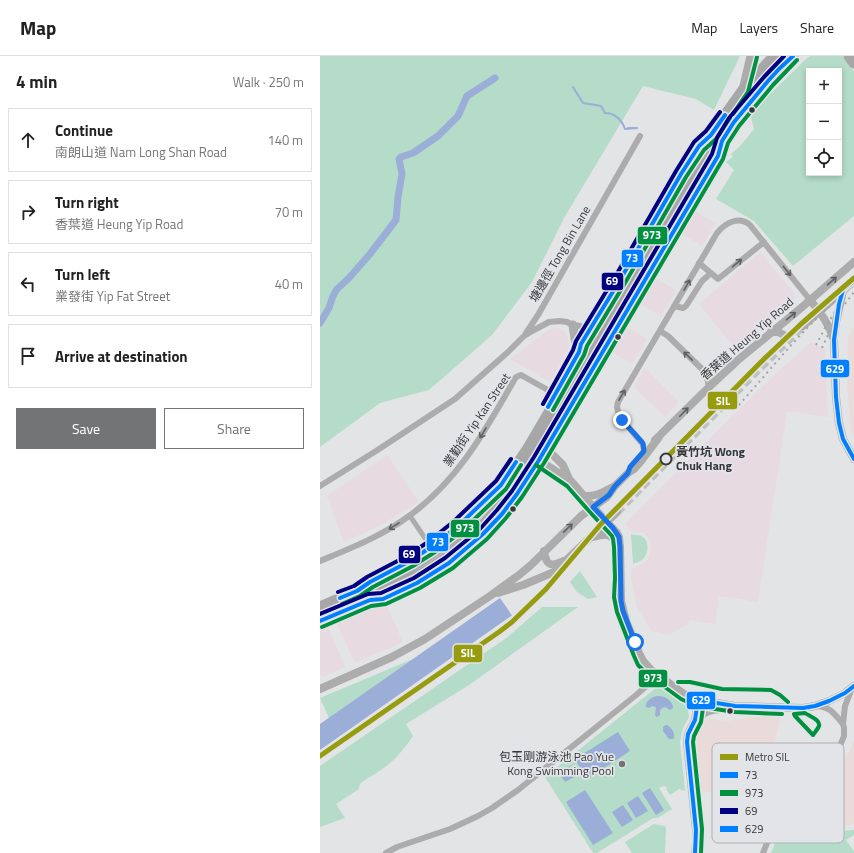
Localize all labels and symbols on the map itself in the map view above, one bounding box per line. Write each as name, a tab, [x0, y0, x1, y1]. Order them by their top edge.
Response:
unlabelled marker	[747, 105, 757, 115]
street label: 塘邊徑 Tong Bin Lane	[524, 202, 595, 306]
line badge: 973	[637, 226, 668, 245]
text: 973	[643, 227, 661, 243]
line badge: 73	[621, 249, 644, 268]
text: 73	[626, 250, 638, 266]
one-way arrow	[732, 259, 743, 268]
one-way arrow	[783, 266, 791, 277]
line badge: 69	[601, 272, 624, 291]
text: 69	[606, 273, 618, 289]
one-way arrow	[827, 277, 838, 286]
one-way arrow	[683, 279, 691, 291]
street label: 香葉道 Heung Yip Road	[696, 293, 798, 385]
one-way arrow	[786, 312, 796, 321]
unlabelled marker	[613, 332, 623, 342]
one-way arrow	[683, 351, 693, 361]
line badge: 629	[820, 359, 850, 378]
text: 629	[826, 361, 844, 377]
street label: 業勤街 Yip Kan Street	[438, 368, 516, 470]
one-way arrow	[619, 389, 627, 401]
line badge: SIL	[707, 391, 738, 410]
text: SIL	[716, 393, 731, 409]
one-way arrow	[679, 407, 689, 417]
route end	[613, 411, 631, 429]
one-way arrow	[479, 427, 487, 439]
place label: 黃竹坑 Wong Chuk Hang	[676, 442, 746, 475]
marker: 黃竹坑 Wong Chuk Hang	[659, 452, 673, 466]
unlabelled marker	[508, 504, 518, 514]
line badge: 973	[450, 519, 480, 538]
text: 973	[456, 520, 474, 536]
one-way arrow	[389, 522, 400, 530]
one-way arrow	[563, 524, 573, 533]
line badge: 73	[426, 532, 449, 552]
text: 73	[432, 534, 444, 550]
line badge: 69	[398, 545, 421, 564]
text: 69	[403, 546, 415, 562]
route start	[626, 633, 644, 651]
line badge: SIL	[453, 644, 483, 663]
text: SIL	[461, 645, 476, 661]
line badge: 973	[638, 669, 668, 688]
text: 973	[644, 670, 662, 686]
line badge: 629	[686, 691, 716, 710]
text: 629	[692, 692, 710, 708]
unlabelled marker	[725, 706, 735, 716]
legend	[712, 743, 844, 843]
place label: 包玉剛游泳池 Pao Yue Kong Swimming Pool	[499, 747, 614, 780]
text: Metro SIL	[745, 749, 790, 765]
marker: 包玉剛游泳池 Pao Yue Kong Swimming Pool	[617, 759, 627, 769]
text: 73	[745, 767, 757, 783]
text: 973	[745, 785, 763, 801]
text: 69	[745, 803, 757, 819]
text: 629	[745, 821, 763, 837]

